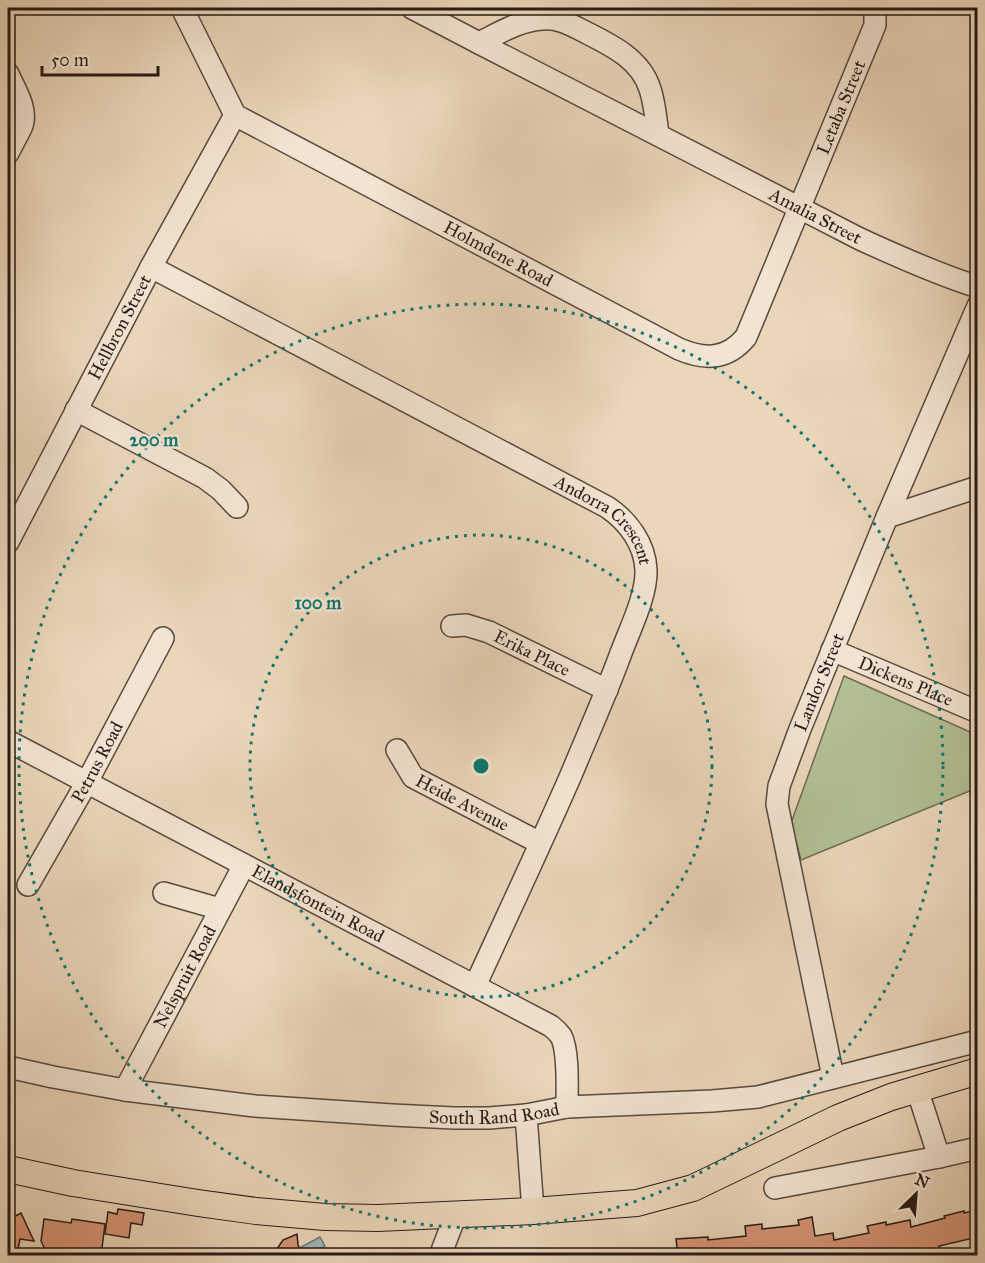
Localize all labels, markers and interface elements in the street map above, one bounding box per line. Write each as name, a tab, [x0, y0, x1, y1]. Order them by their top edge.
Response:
scale bar	[42, 39, 158, 77]
text: 50 m	[51, 49, 89, 71]
street label: Letaba Street	[812, 56, 870, 158]
street label: Amalia Street	[765, 183, 866, 249]
street label: Holmdene Road	[440, 216, 557, 292]
street label: Hellbron Street	[83, 270, 156, 384]
text: 200 m	[130, 429, 179, 451]
street label: Andorra Crescent	[550, 470, 657, 567]
text: 100 m	[295, 592, 342, 614]
street label: Erika Place	[490, 625, 574, 681]
street label: Landor Street	[789, 629, 849, 735]
street label: Dickens Place	[855, 651, 956, 711]
street label: Petrus Road	[66, 718, 128, 807]
centre of rings	[471, 756, 491, 776]
street label: Heide Avenue	[412, 769, 513, 836]
street label: Elandsfontein Road	[248, 860, 388, 947]
street label: Nelspruit Road	[149, 922, 221, 1032]
street label: South Rand Road	[428, 1098, 561, 1129]
north arrow	[886, 1164, 946, 1224]
text: N	[912, 1169, 933, 1193]

